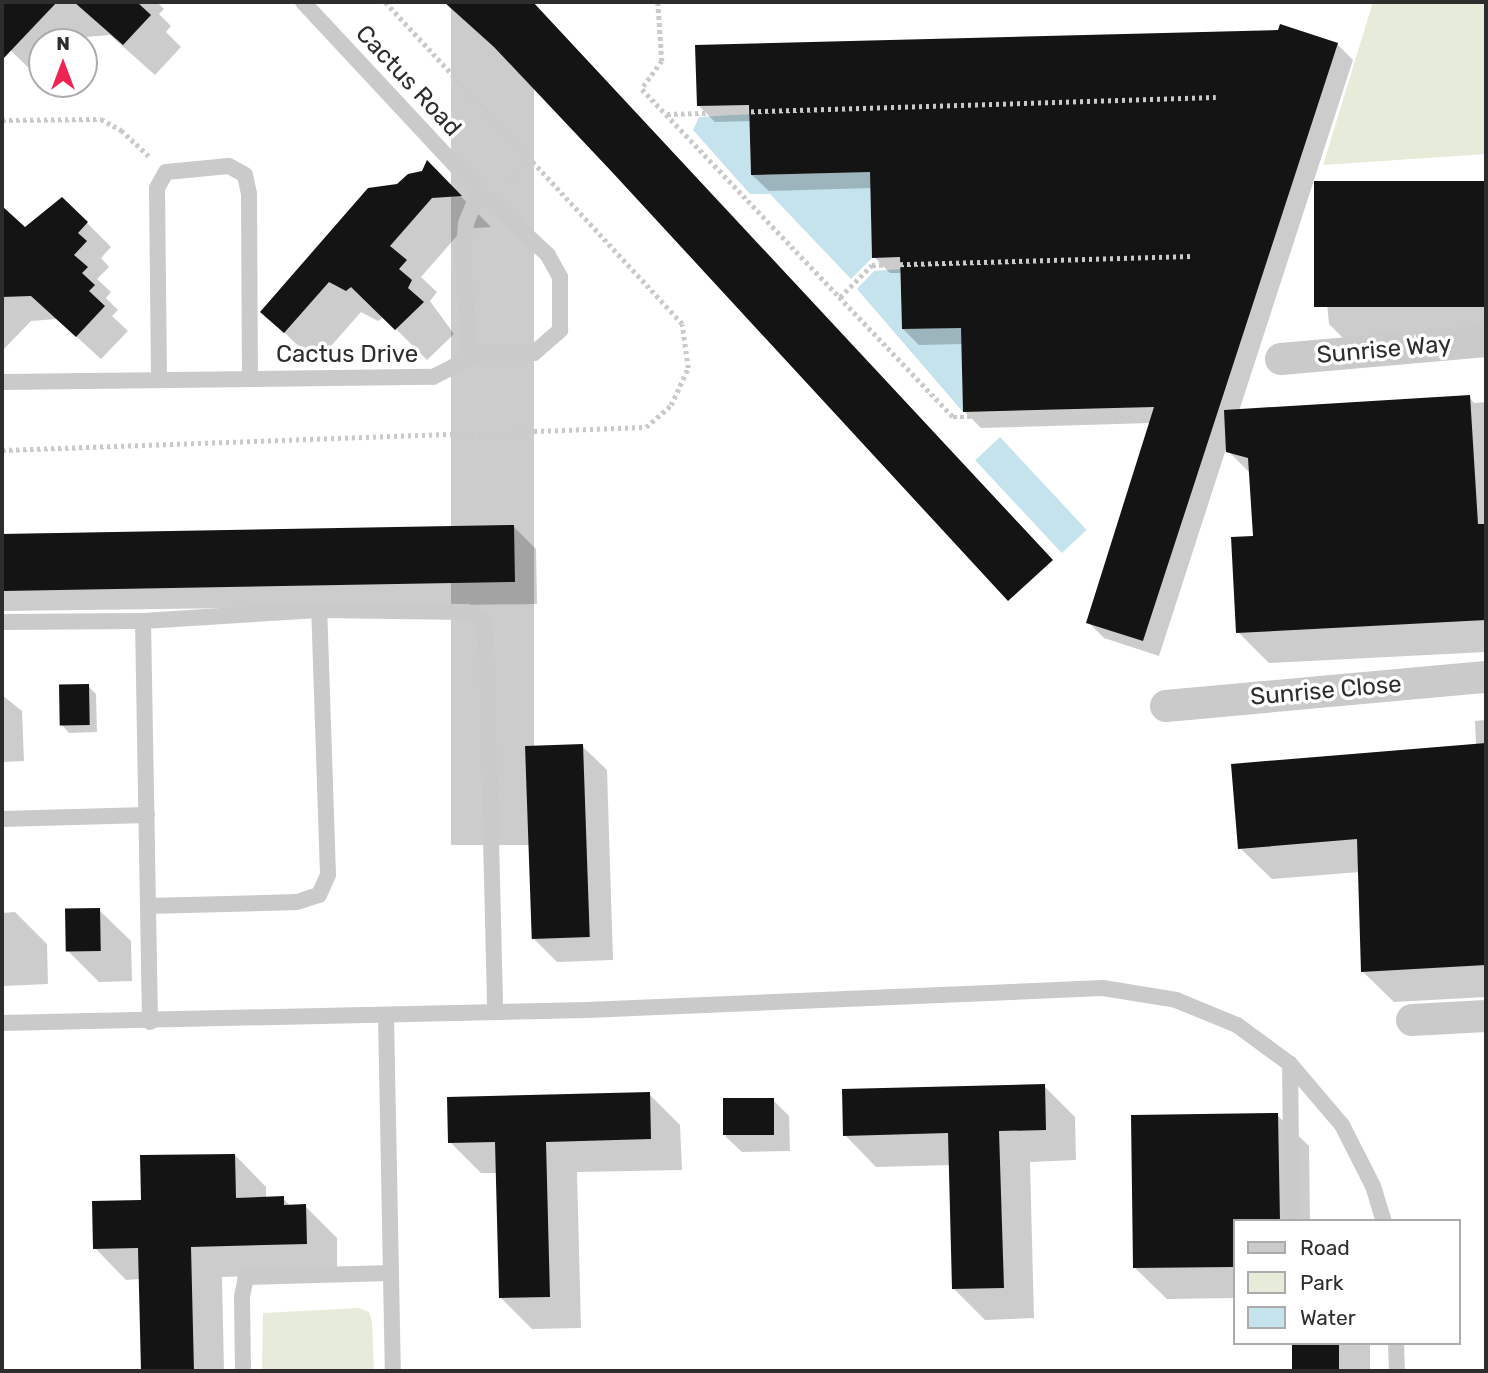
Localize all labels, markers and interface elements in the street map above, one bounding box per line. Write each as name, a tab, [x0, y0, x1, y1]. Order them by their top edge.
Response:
street label: Cactus Road	[349, 20, 467, 142]
north arrow	[28, 28, 98, 98]
text: N	[56, 32, 70, 55]
street label: Sunrise Way	[1315, 330, 1453, 370]
street label: Cactus Drive	[276, 341, 418, 369]
street label: Sunrise Close	[1249, 670, 1403, 712]
legend	[1232, 1219, 1460, 1345]
text: Road	[1300, 1235, 1350, 1260]
text: Park	[1300, 1270, 1344, 1295]
text: Water	[1300, 1305, 1356, 1330]

